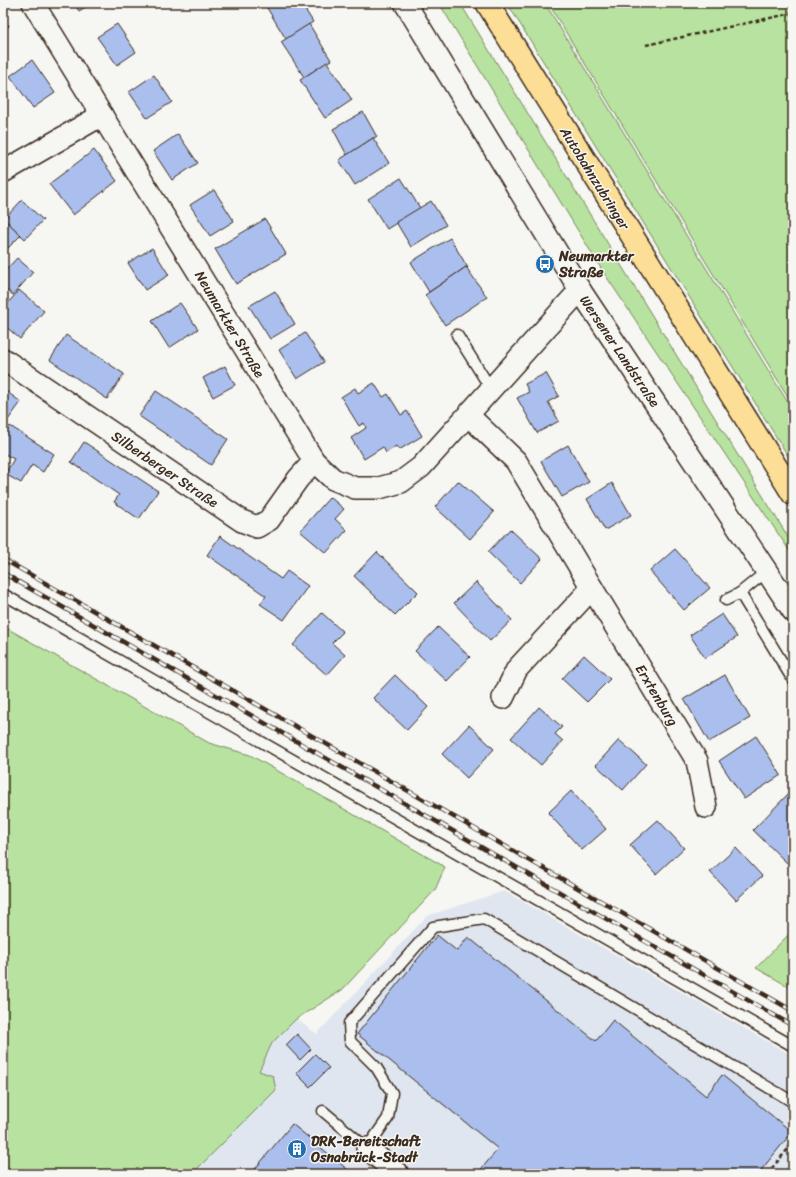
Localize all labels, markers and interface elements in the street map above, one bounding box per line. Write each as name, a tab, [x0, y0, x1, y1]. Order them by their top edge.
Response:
street label: Autobahnzubringer	[552, 121, 637, 236]
place label: Neumarkter Straße	[558, 244, 635, 285]
bus stop icon: Neumarkter Straße	[534, 253, 556, 275]
street label: Neumarkter Straße	[188, 266, 272, 383]
street label: Wersener Landstraße	[573, 290, 667, 413]
street label: Silberberger Straße	[106, 424, 224, 515]
street label: Erxtenburg	[628, 659, 685, 731]
place label: DRK-Bereitschaft Osnabrück-Stadt	[310, 1129, 422, 1170]
building icon: DRK-Bereitschaft Osnabrück-Stadt	[286, 1138, 308, 1160]

